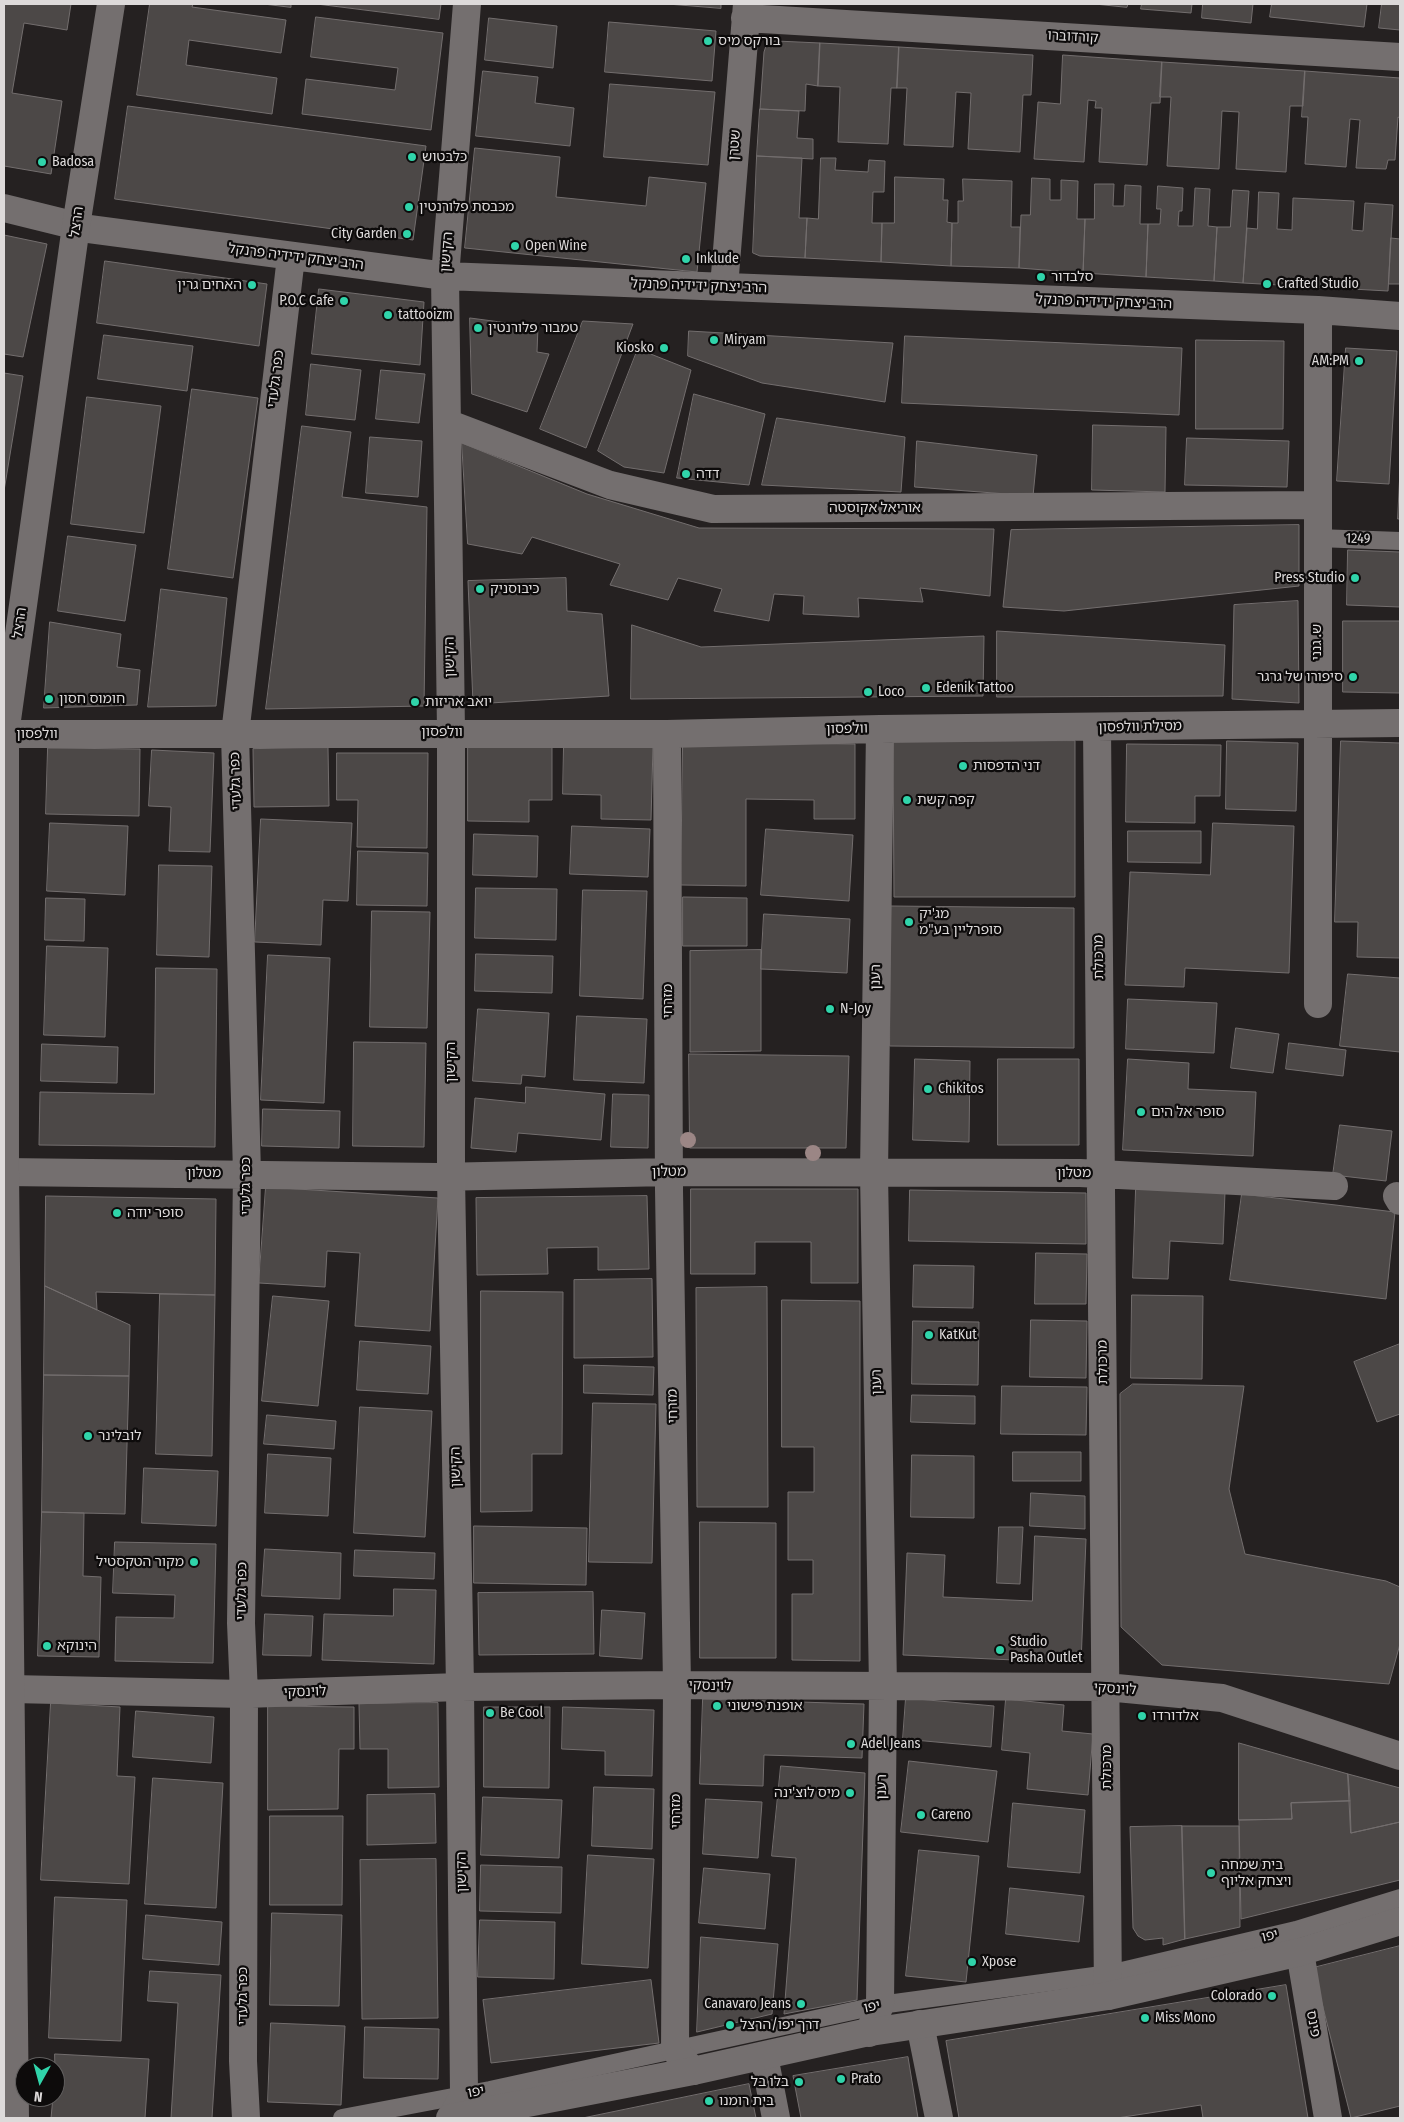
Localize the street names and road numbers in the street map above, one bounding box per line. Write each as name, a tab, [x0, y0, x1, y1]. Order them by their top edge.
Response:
street label: קורדוברו	[1047, 27, 1099, 47]
street label: שטרן	[725, 129, 745, 161]
street label: הרצל	[67, 205, 87, 239]
street label: הקישון	[437, 231, 457, 273]
street label: הרב יצחק ידידיה פרנקל	[227, 240, 365, 274]
street label: הרב יצחק ידידיה פרנקל	[630, 275, 768, 297]
street label: הרב יצחק ידידיה פרנקל	[1035, 291, 1173, 313]
street label: כפר גלעדי	[264, 349, 288, 409]
street label: אוריאל אקוסטה	[829, 500, 921, 516]
street label: 1249	[1345, 530, 1371, 548]
street label: הרצל	[10, 606, 30, 640]
street label: ש. גנני	[1309, 624, 1325, 660]
street label: הקישון	[441, 636, 459, 678]
street label: מסילת וולפסון	[1098, 718, 1182, 736]
street label: וולפסון	[826, 720, 868, 738]
street label: וולפסון	[421, 724, 463, 740]
street label: וולפסון	[16, 726, 58, 742]
street label: כפר גלעדי	[227, 752, 245, 810]
street label: מרכולת	[1090, 935, 1108, 979]
street label: רענן	[867, 964, 885, 990]
street label: מזרחי	[660, 984, 676, 1018]
street label: הקישון	[443, 1042, 459, 1082]
street label: כפר גלעדי	[238, 1157, 254, 1215]
street label: מטלון	[652, 1163, 686, 1181]
street label: מטלון	[187, 1165, 221, 1181]
street label: מטלון	[1057, 1165, 1091, 1181]
street label: מרכולת	[1094, 1340, 1112, 1384]
street label: רענן	[868, 1369, 886, 1395]
street label: מזרחי	[664, 1389, 682, 1423]
street label: הקישון	[447, 1446, 465, 1488]
street label: כפר גלעדי	[233, 1562, 251, 1620]
street label: לוינסקי	[688, 1677, 732, 1695]
street label: לוינסקי	[1093, 1679, 1137, 1699]
street label: לוינסקי	[283, 1683, 327, 1701]
street label: מרכולת	[1099, 1745, 1115, 1789]
street label: רענן	[873, 1774, 891, 1800]
street label: מזרחי	[668, 1794, 684, 1828]
street label: הקישון	[453, 1851, 471, 1893]
street label: יפו	[1260, 1926, 1280, 1946]
street label: כפר גלעדי	[235, 1967, 251, 2025]
street label: יפו	[862, 1997, 882, 2017]
street label: פינס	[1302, 2009, 1324, 2039]
street label: יפו	[466, 2082, 486, 2102]

